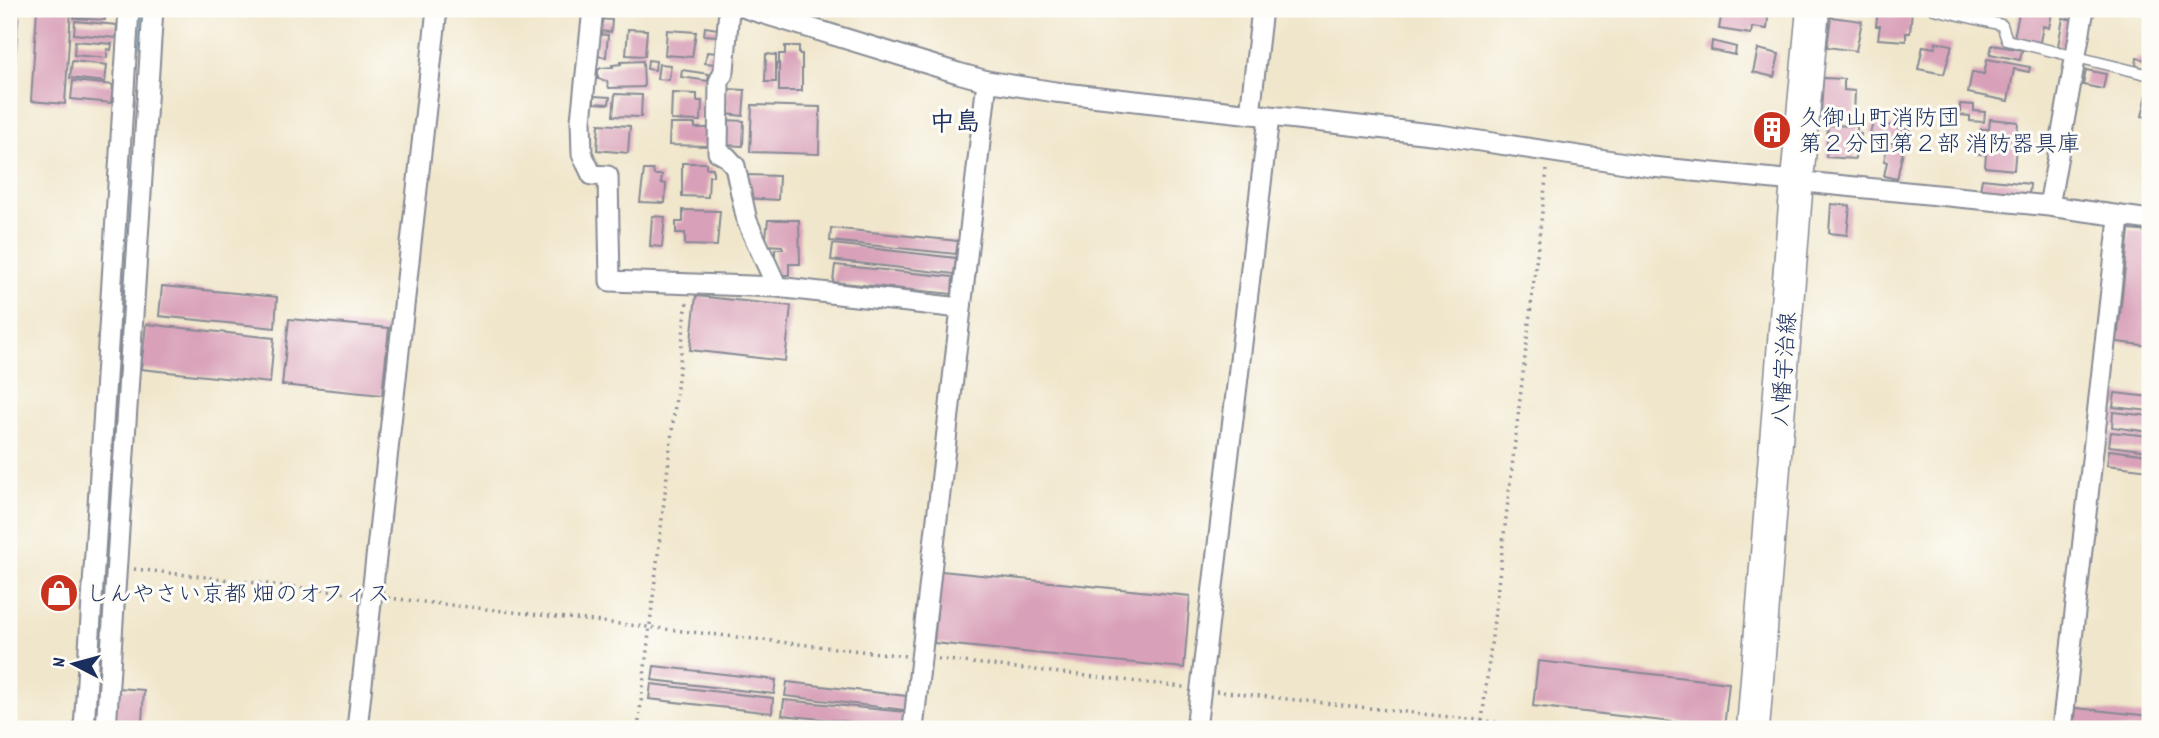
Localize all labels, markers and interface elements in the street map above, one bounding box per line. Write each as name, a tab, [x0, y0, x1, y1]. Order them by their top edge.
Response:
place label: 久御山町消防団 第２分団第２部 消防器具庫	[1799, 104, 2080, 163]
district label: 中島	[929, 106, 981, 143]
building icon: 久御山町消防団 第２分団第２部 消防器具庫	[1751, 109, 1793, 151]
street label: 八幡宇治線	[1766, 311, 1807, 428]
shop icon: しんやさい京都 畑のオフィス	[38, 572, 80, 614]
place label: しんやさい京都 畑のオフィス	[86, 580, 390, 613]
north arrow	[38, 630, 108, 700]
text: N	[47, 657, 74, 669]

